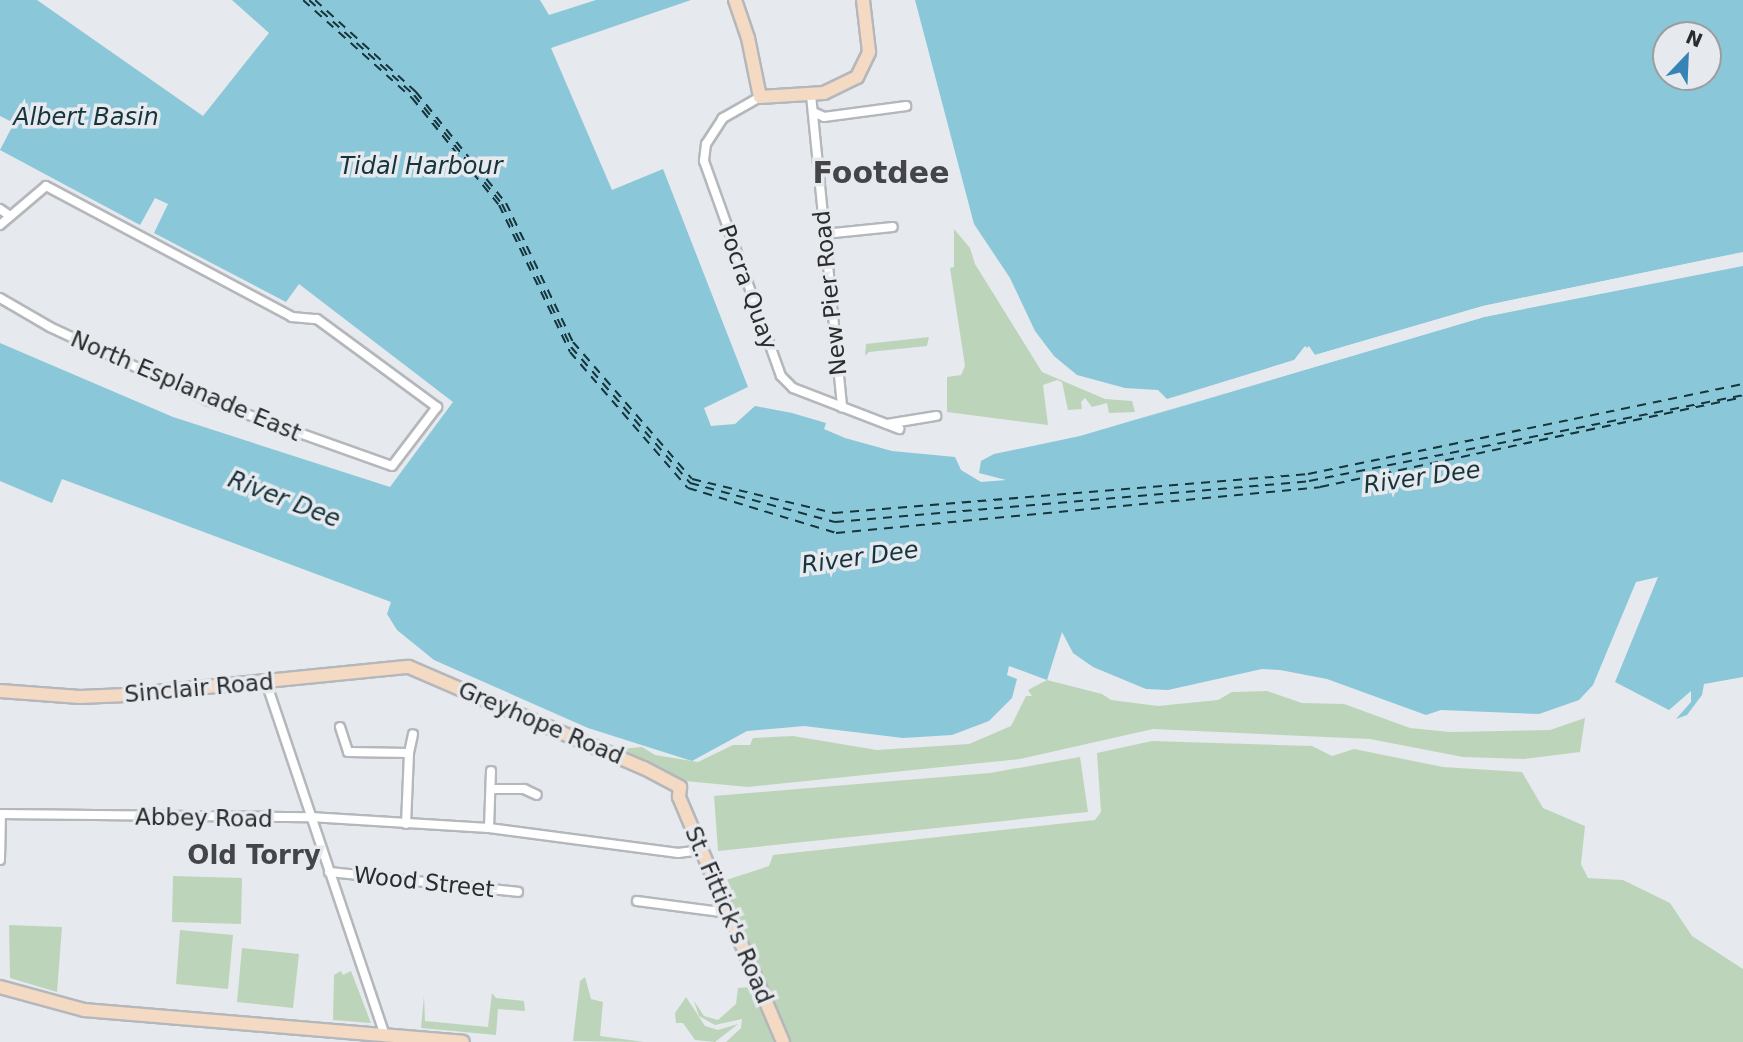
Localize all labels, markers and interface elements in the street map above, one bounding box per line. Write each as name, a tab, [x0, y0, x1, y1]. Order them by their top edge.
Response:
north arrow	[1652, 21, 1722, 91]
text: N	[1683, 25, 1706, 52]
water label: Albert Basin	[13, 104, 159, 132]
water label: Tidal Harbour	[339, 153, 503, 181]
district label: Footdee	[812, 155, 950, 191]
street label: New Pier Road	[808, 209, 852, 377]
street label: Pocra Quay	[713, 221, 783, 353]
street label: North Esplanade East	[67, 325, 305, 447]
water label: River Dee	[1362, 456, 1482, 500]
water label: River Dee	[224, 465, 344, 535]
water label: River Dee	[800, 536, 920, 580]
street label: Sinclair Road	[123, 668, 275, 708]
street label: Greyhope Road	[454, 676, 628, 770]
street label: Abbey Road	[135, 803, 273, 833]
street label: St. Fittick's Road	[679, 822, 779, 1008]
district label: Old Torry	[187, 840, 321, 872]
street label: Wood Street	[352, 861, 496, 903]

